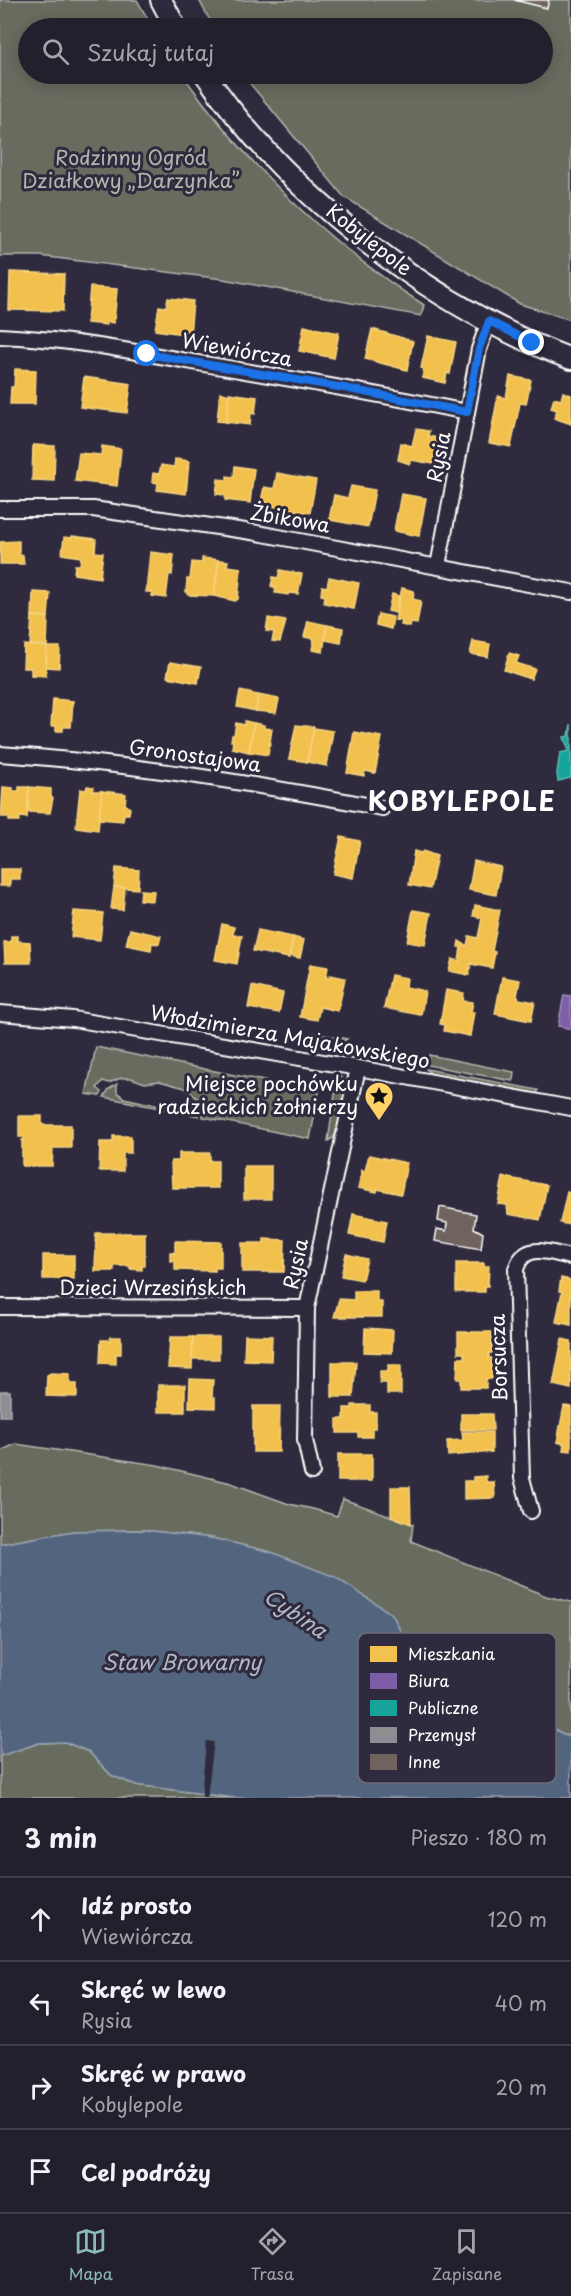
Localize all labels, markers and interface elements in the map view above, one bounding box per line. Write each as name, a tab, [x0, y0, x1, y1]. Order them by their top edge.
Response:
search box	[18, 18, 553, 84]
icon: search	[39, 35, 72, 68]
text: Szukaj tutaj	[87, 35, 214, 68]
park label: Rodzinny Ogród Działkowy „Darzynka”	[22, 142, 240, 195]
street label: Kobylepole	[320, 196, 419, 283]
street label: Wiewiórcza	[180, 325, 295, 374]
route end	[518, 329, 544, 355]
route start	[133, 340, 159, 366]
street label: Rysia	[418, 428, 458, 485]
street label: Żbikowa	[248, 496, 333, 540]
street label: Gronostajowa	[127, 731, 264, 779]
district label: KOBYLEPOLE	[368, 781, 556, 820]
street label: Włodzimierza Majakowskiego	[148, 997, 432, 1075]
place label: Miejsce pochówku radzieckich żołnierzy	[157, 1068, 358, 1121]
place icon: Miejsce pochówku radzieckich żołnierzy	[363, 1080, 395, 1122]
street label: Rysia	[275, 1235, 315, 1292]
street label: Dzieci Wrzesińskich	[59, 1272, 247, 1302]
street label: Borsucza	[481, 1313, 515, 1402]
water label: Cybina	[258, 1579, 335, 1646]
legend	[358, 1633, 556, 1783]
text: Mieszkania	[408, 1641, 495, 1665]
water label: Staw Browarny	[103, 1645, 263, 1677]
text: Biura	[408, 1668, 449, 1692]
text: Publiczne	[408, 1695, 479, 1719]
text: Przemysł	[408, 1722, 476, 1746]
text: Inne	[408, 1749, 441, 1773]
text: 3 min	[24, 1818, 97, 1857]
text: Pieszo · 180 m	[410, 1822, 547, 1852]
text: Idź prosto	[81, 1888, 192, 1921]
icon: ahead	[24, 1903, 57, 1936]
text: 120 m	[488, 1904, 547, 1934]
text: Wiewiórcza	[81, 1921, 193, 1951]
text: Skręć w lewo	[81, 1972, 226, 2005]
icon: left	[24, 1987, 57, 2020]
text: 40 m	[495, 1988, 547, 2018]
text: Rysia	[81, 2005, 132, 2035]
text: Skręć w prawo	[81, 2056, 246, 2089]
icon: right	[24, 2071, 57, 2104]
text: 20 m	[495, 2072, 547, 2102]
text: Kobylepole	[81, 2089, 183, 2119]
icon: arrive	[24, 2155, 57, 2188]
text: Cel podróży	[81, 2155, 211, 2188]
tab: Mapa	[69, 2225, 113, 2285]
tab: Trasa	[251, 2225, 294, 2285]
tab: Zapisane	[432, 2225, 502, 2285]

